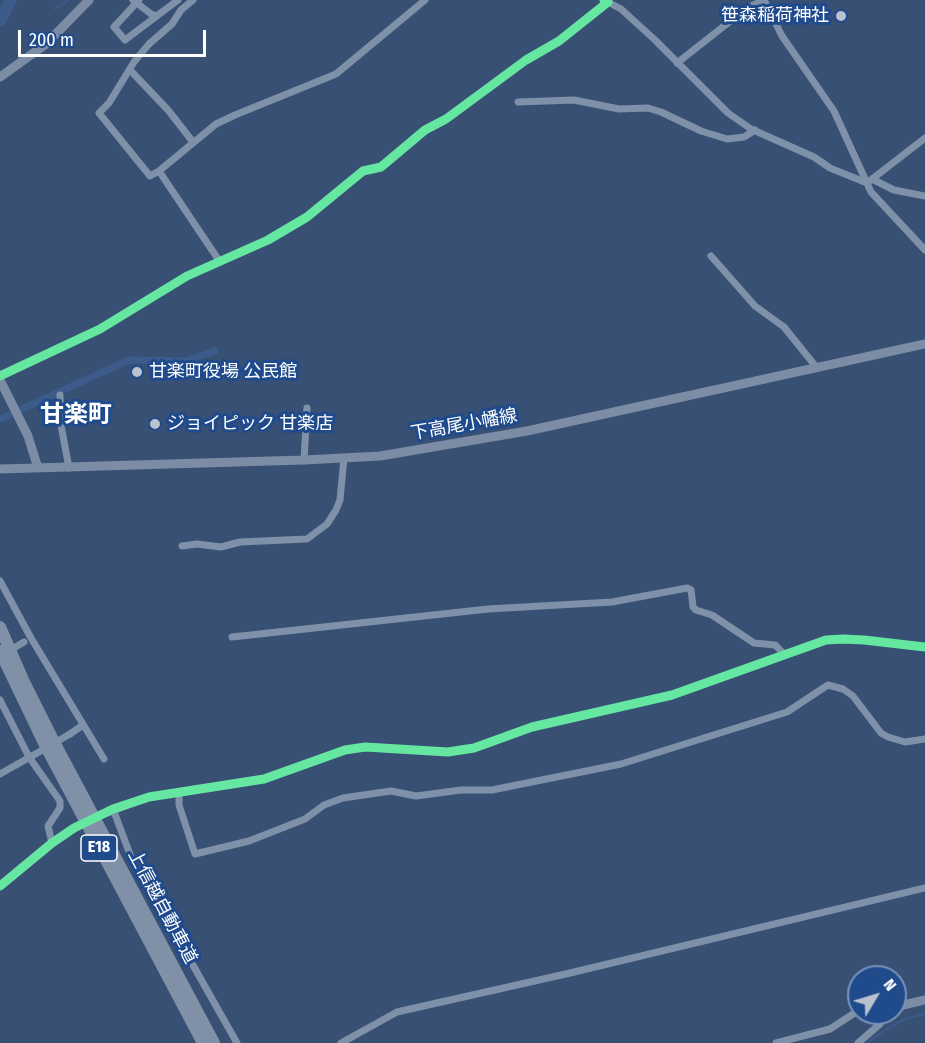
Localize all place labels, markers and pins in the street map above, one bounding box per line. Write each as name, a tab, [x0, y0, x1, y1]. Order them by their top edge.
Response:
place label: 笹森稲荷神社	[721, 5, 829, 27]
marker: 笹森稲荷神社	[834, 9, 848, 23]
place label: 甘楽町役場 公民館	[149, 361, 297, 383]
marker: 甘楽町役場 公民館	[130, 365, 144, 379]
place label: ジョイピック 甘楽店	[167, 413, 333, 435]
marker: ジョイピック 甘楽店	[148, 417, 162, 431]

